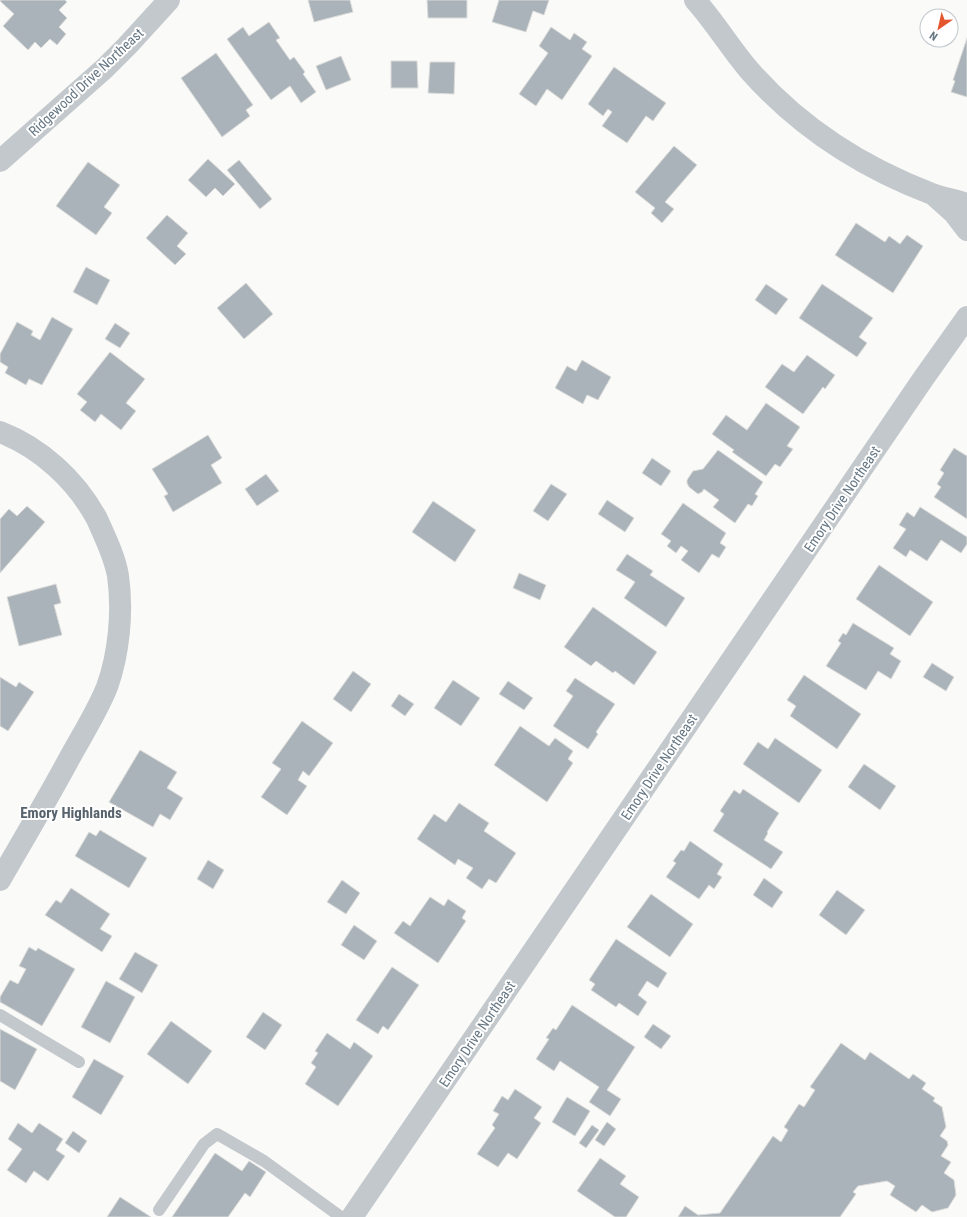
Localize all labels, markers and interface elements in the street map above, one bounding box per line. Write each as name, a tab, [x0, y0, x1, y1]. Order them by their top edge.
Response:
north arrow	[919, 8, 959, 48]
street label: Ridgewood Drive Northeast	[25, 25, 147, 139]
text: N	[927, 28, 940, 43]
street label: Emory Drive Northeast	[801, 443, 883, 555]
street label: Emory Drive Northeast	[618, 711, 700, 823]
district label: Emory Highlands	[20, 804, 122, 822]
street label: Emory Drive Northeast	[436, 978, 518, 1090]

